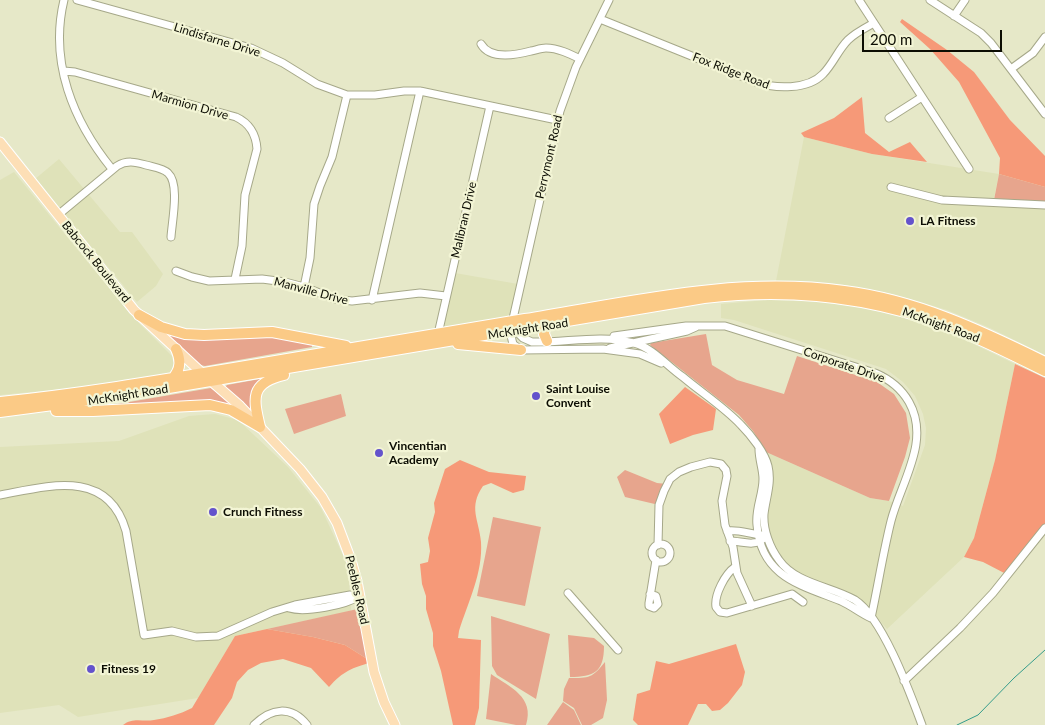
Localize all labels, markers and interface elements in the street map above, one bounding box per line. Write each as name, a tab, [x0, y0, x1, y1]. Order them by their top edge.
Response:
street label: Lindisfarne Drive	[172, 20, 262, 60]
scale bar	[865, 20, 1005, 52]
text: 200 m	[870, 30, 912, 48]
street label: Fox Ridge Road	[691, 50, 771, 92]
street label: Marmion Drive	[150, 87, 230, 123]
street label: Perrymont Road	[532, 114, 566, 200]
street label: Malibran Drive	[448, 180, 480, 260]
place label: LA Fitness	[920, 214, 975, 228]
marker: LA Fitness	[904, 215, 916, 227]
street label: Babcock Boulevard	[59, 218, 133, 306]
street label: Manville Drive	[272, 274, 350, 308]
street label: McKnight Road	[900, 304, 982, 346]
street label: McKnight Road	[487, 316, 569, 342]
street label: Corporate Drive	[801, 344, 887, 386]
street label: McKnight Road	[87, 382, 169, 408]
place label: Saint Louise Convent	[546, 382, 610, 410]
marker: Saint Louise Convent	[530, 390, 542, 402]
place label: Vincentian Academy	[389, 439, 446, 467]
marker: Vincentian Academy	[373, 447, 385, 459]
place label: Crunch Fitness	[223, 505, 302, 519]
marker: Crunch Fitness	[207, 506, 219, 518]
street label: Peebles Road	[342, 554, 372, 626]
place label: Fitness 19	[101, 662, 156, 676]
marker: Fitness 19	[85, 663, 97, 675]

